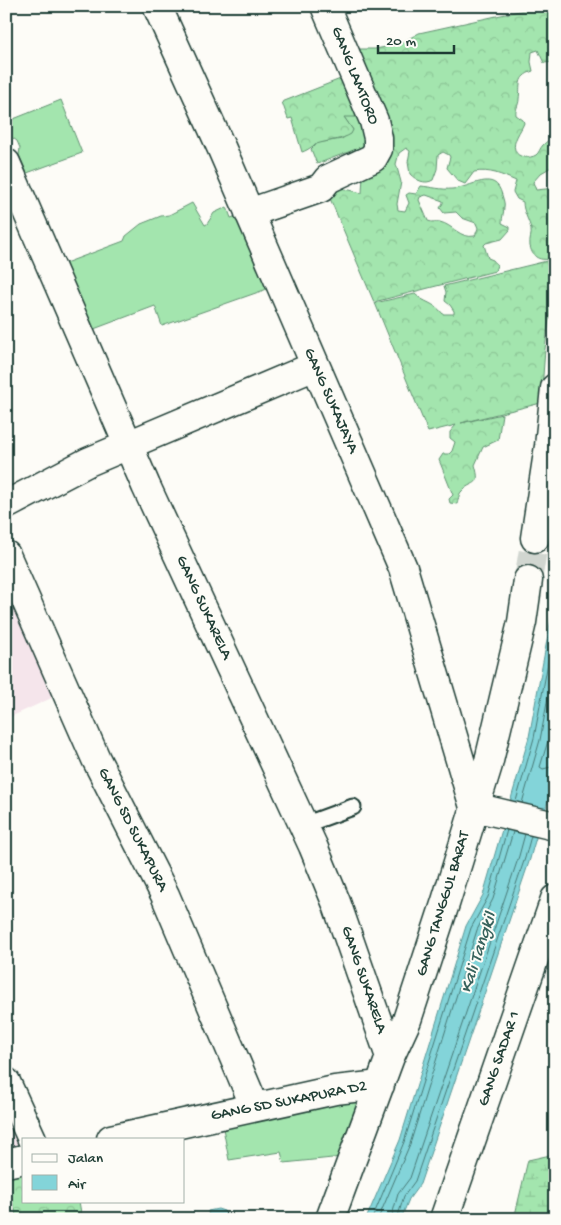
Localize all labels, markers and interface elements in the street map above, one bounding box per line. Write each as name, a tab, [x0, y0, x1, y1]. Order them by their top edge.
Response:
scale bar	[378, 22, 455, 54]
street label: GANG LAMTORO	[326, 24, 382, 128]
text: 20 m	[386, 33, 416, 51]
street label: GANG SUKAJAYA	[298, 345, 362, 458]
street label: GANG SUKARELA	[171, 553, 236, 664]
street label: GANG SD SUKAPURA	[93, 765, 172, 896]
street label: GANG TANGGUL BARAT	[413, 828, 475, 979]
water label: Kali Tangkil	[456, 909, 502, 996]
street label: GANG SUKARELA	[336, 924, 391, 1038]
street label: GANG SADAR 1	[475, 1009, 525, 1109]
street label: GANG SD SUKAPURA D2	[209, 1078, 369, 1126]
legend	[22, 1138, 185, 1202]
text: Jalan	[68, 1150, 103, 1168]
text: Air	[68, 1176, 87, 1194]

